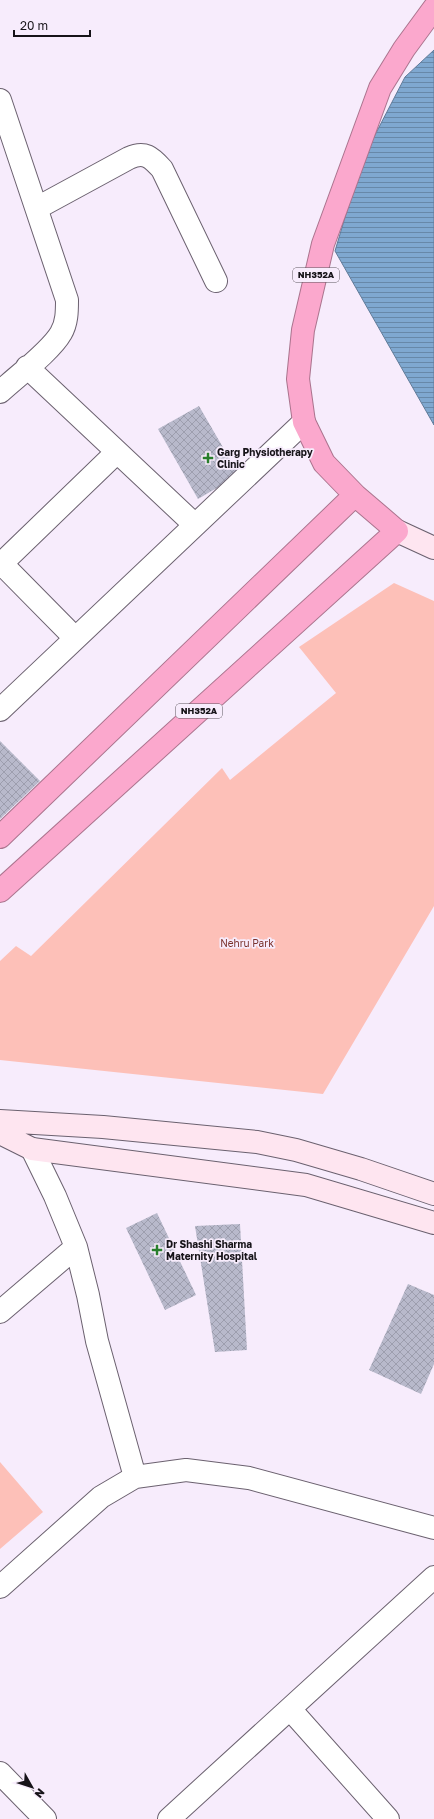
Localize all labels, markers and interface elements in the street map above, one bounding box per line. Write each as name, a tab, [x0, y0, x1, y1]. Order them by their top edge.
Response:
scale bar	[14, 12, 90, 38]
text: 20 m	[20, 18, 48, 33]
road number: NH352A	[293, 268, 339, 282]
place label: Garg Physiotherapy Clinic	[217, 446, 313, 470]
marker: Garg Physiotherapy Clinic	[202, 452, 214, 464]
road number: NH352A	[176, 704, 222, 718]
park label: Nehru Park	[220, 937, 274, 949]
place label: Dr Shashi Sharma Maternity Hospital	[166, 1238, 258, 1262]
marker: Dr Shashi Sharma Maternity Hospital	[151, 1244, 163, 1256]
north arrow	[12, 1767, 52, 1807]
text: N	[32, 1786, 48, 1801]

